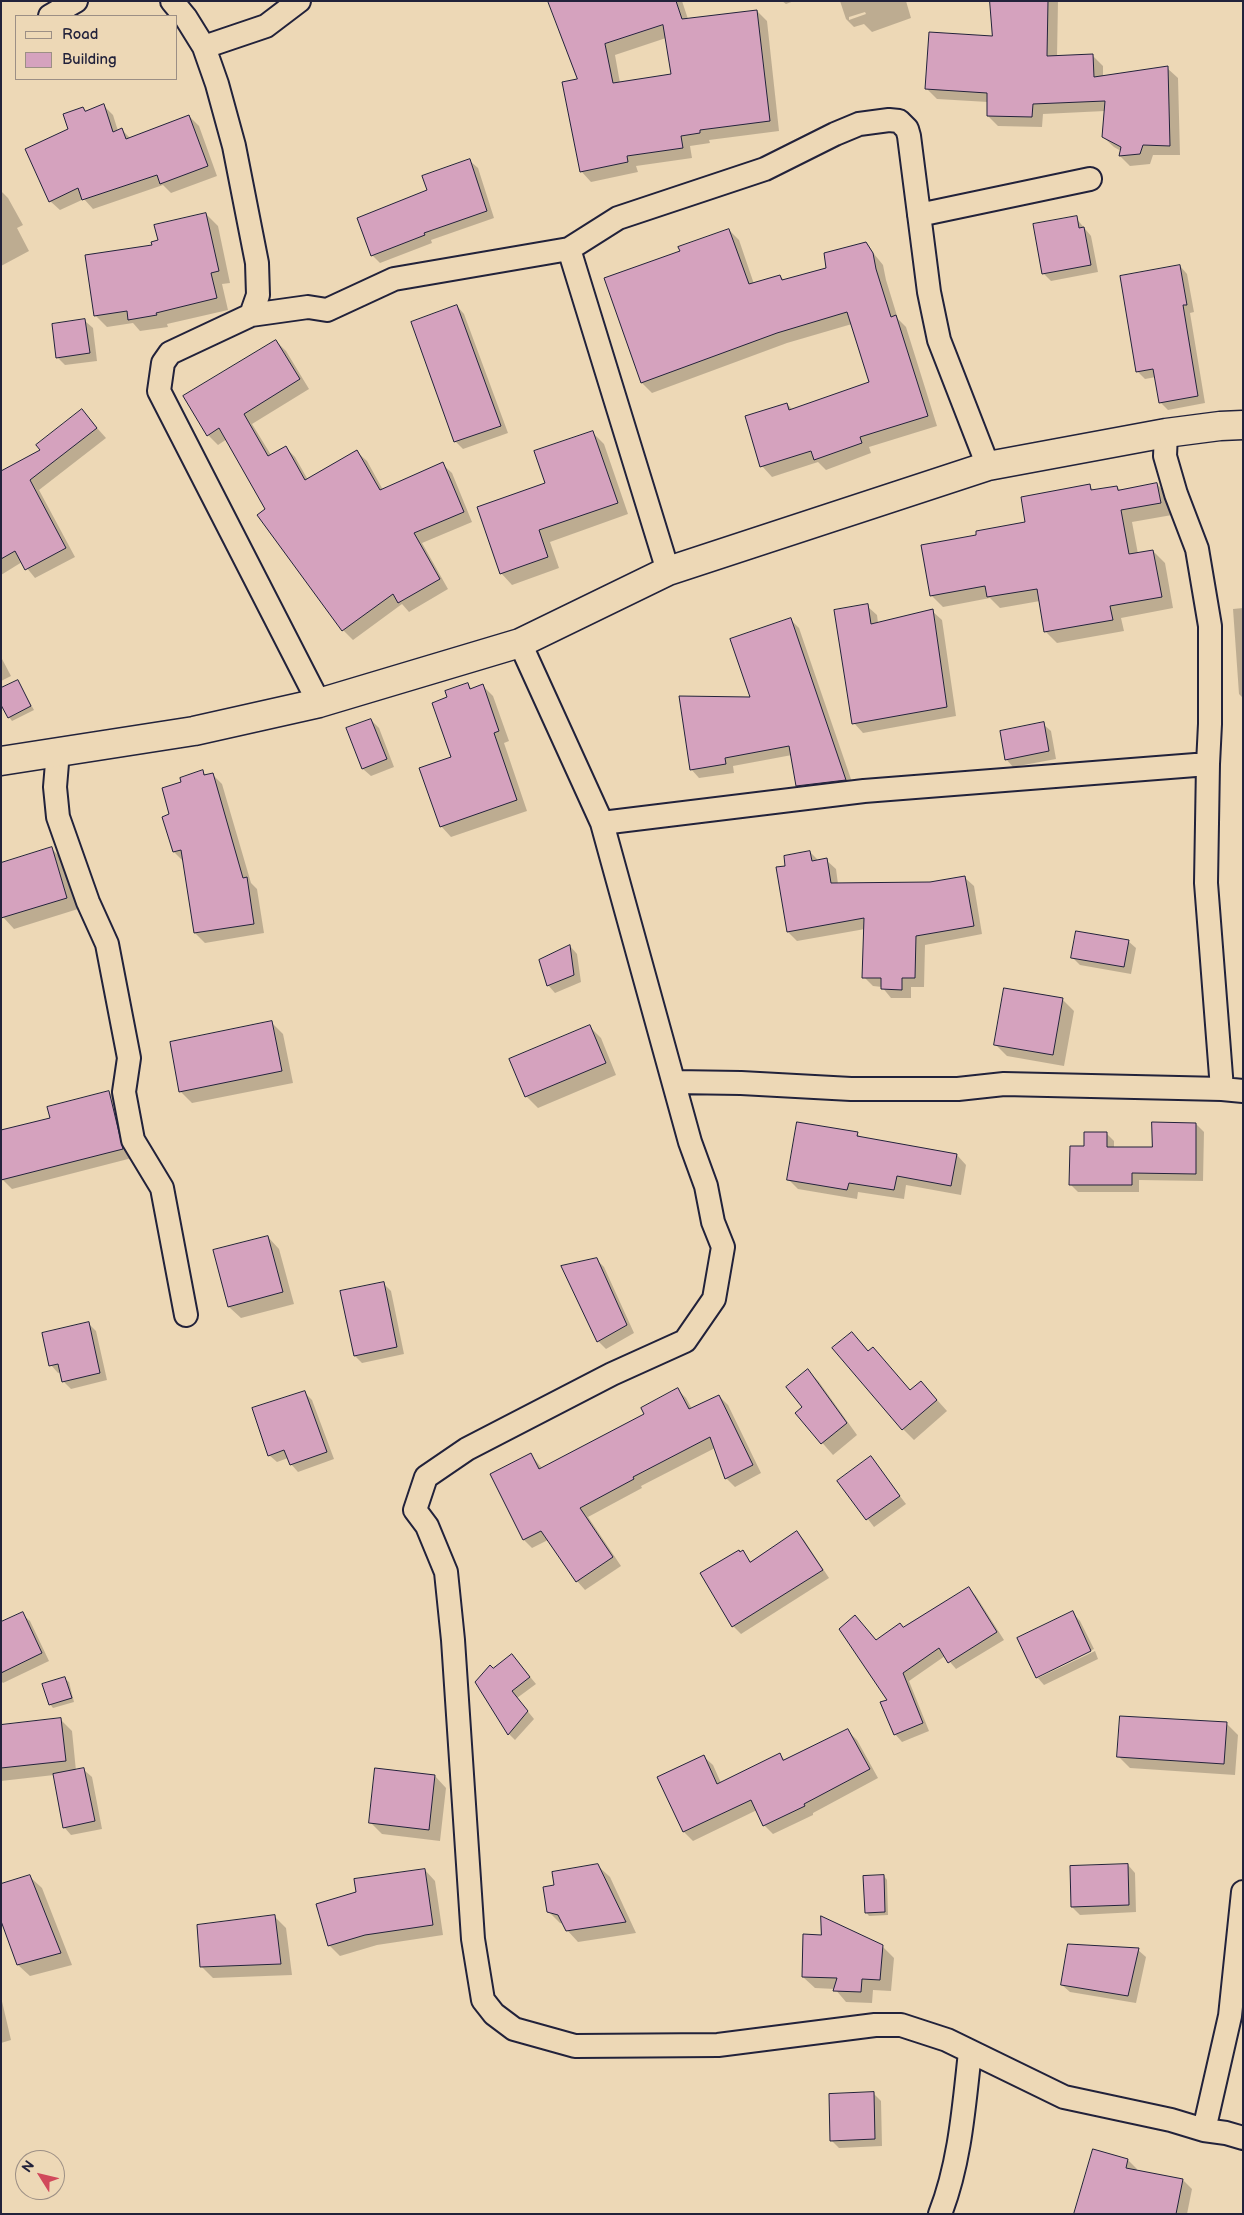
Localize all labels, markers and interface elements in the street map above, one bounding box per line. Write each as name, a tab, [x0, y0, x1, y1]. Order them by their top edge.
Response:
legend	[15, 15, 178, 80]
text: Road	[62, 25, 98, 44]
text: Building	[62, 50, 117, 69]
north arrow	[15, 2150, 65, 2200]
text: N	[18, 2157, 38, 2176]

